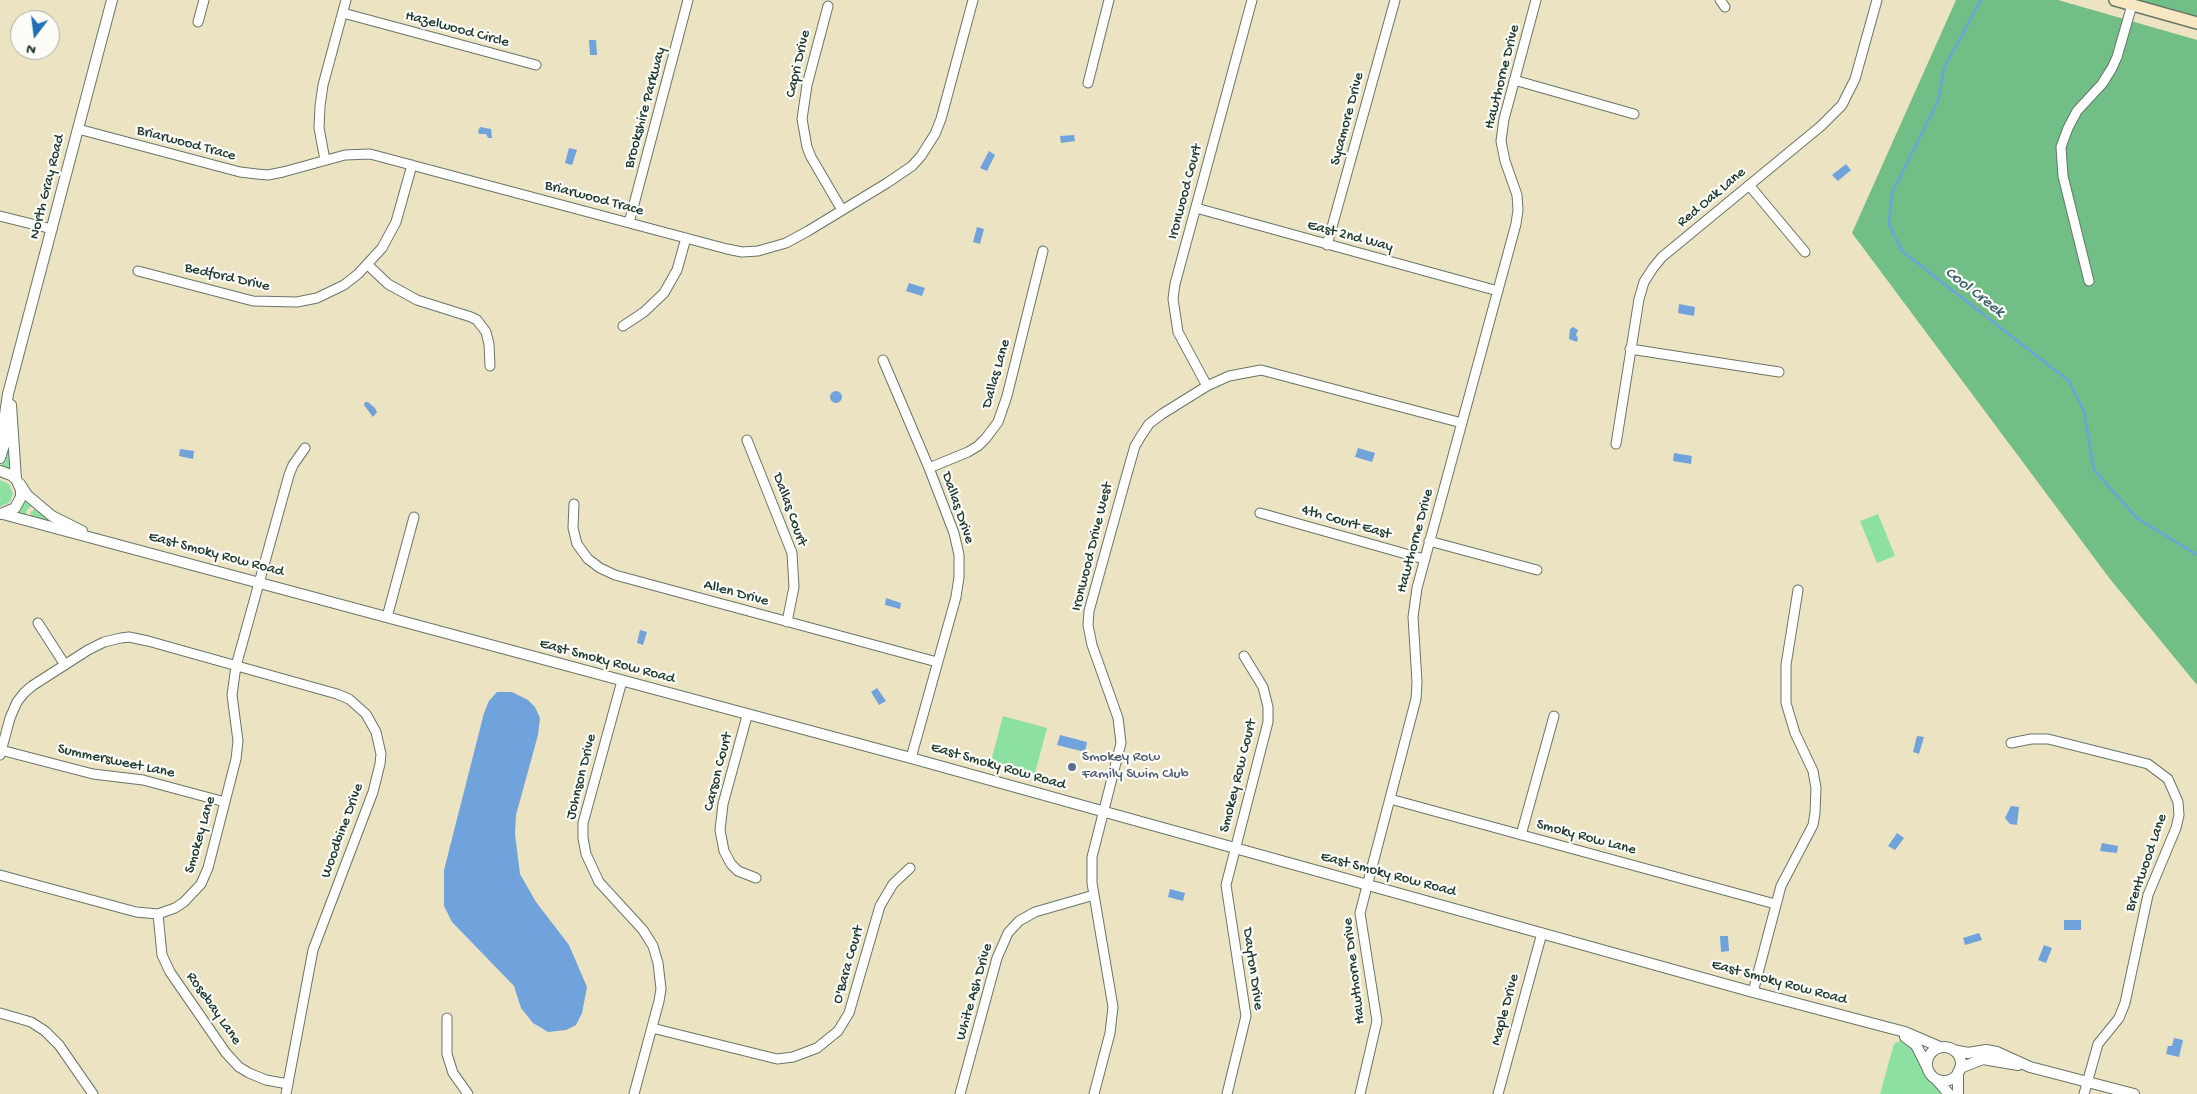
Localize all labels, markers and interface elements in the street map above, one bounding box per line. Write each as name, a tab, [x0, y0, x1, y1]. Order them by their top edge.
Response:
street label: Hazelwood Circle	[403, 7, 511, 53]
north arrow	[10, 10, 60, 60]
street label: Hawthorne Drive	[1481, 23, 1525, 131]
street label: Capri Drive	[783, 29, 815, 99]
text: N	[25, 40, 38, 58]
street label: Brookshire Parkway	[621, 45, 671, 171]
street label: Sycamore Drive	[1327, 71, 1369, 167]
street label: Briarwood Trace	[135, 122, 237, 166]
street label: North Gray Road	[26, 133, 70, 241]
street label: Ironwood Court	[1165, 142, 1207, 242]
street label: Red Oak Lane	[1674, 164, 1750, 232]
street label: Briarwood Trace	[543, 177, 645, 221]
street label: East 2nd Way	[1305, 217, 1395, 257]
street label: Bedford Drive	[183, 259, 271, 297]
water label: Cool Creek	[1940, 264, 2008, 322]
street label: Dallas Lane	[979, 337, 1015, 411]
street label: Dallas Drive	[936, 470, 978, 546]
street label: Dallas Court	[767, 471, 811, 549]
street label: Ironwood Drive West	[1068, 481, 1118, 613]
street label: Hawthorne Drive	[1393, 487, 1439, 595]
street label: 4th Court East	[1299, 502, 1393, 544]
street label: East Smoky Row Road	[146, 528, 286, 582]
street label: Allen Drive	[702, 577, 770, 611]
street label: East Smoky Row Road	[537, 635, 677, 689]
street label: Smokey Row Court	[1216, 718, 1262, 834]
street label: Carson Court	[701, 731, 737, 813]
street label: Johnson Drive	[563, 732, 601, 822]
street label: East Smoky Row Road	[928, 739, 1068, 795]
street label: Summersweet Lane	[56, 741, 176, 783]
place label: Smokey Row Family Swim Club	[1082, 749, 1189, 784]
marker: Smokey Row Family Swim Club	[1066, 761, 1078, 773]
street label: Woodbine Drive	[318, 781, 368, 881]
street label: Smokey Lane	[181, 794, 221, 876]
street label: Brentwood Lane	[2122, 812, 2172, 914]
street label: Smoky Row Lane	[1534, 816, 1638, 860]
street label: East Smoky Row Road	[1318, 848, 1458, 902]
street label: Hawthorne Drive	[1340, 917, 1370, 1025]
street label: O'Bara Court	[829, 924, 869, 1006]
street label: Dayton Drive	[1237, 927, 1267, 1011]
street label: White Ash Drive	[953, 941, 997, 1043]
street label: East Smoky Row Road	[1709, 956, 1849, 1010]
street label: Rosebay Lane	[181, 969, 245, 1049]
street label: Maple Drive	[1488, 972, 1524, 1048]

